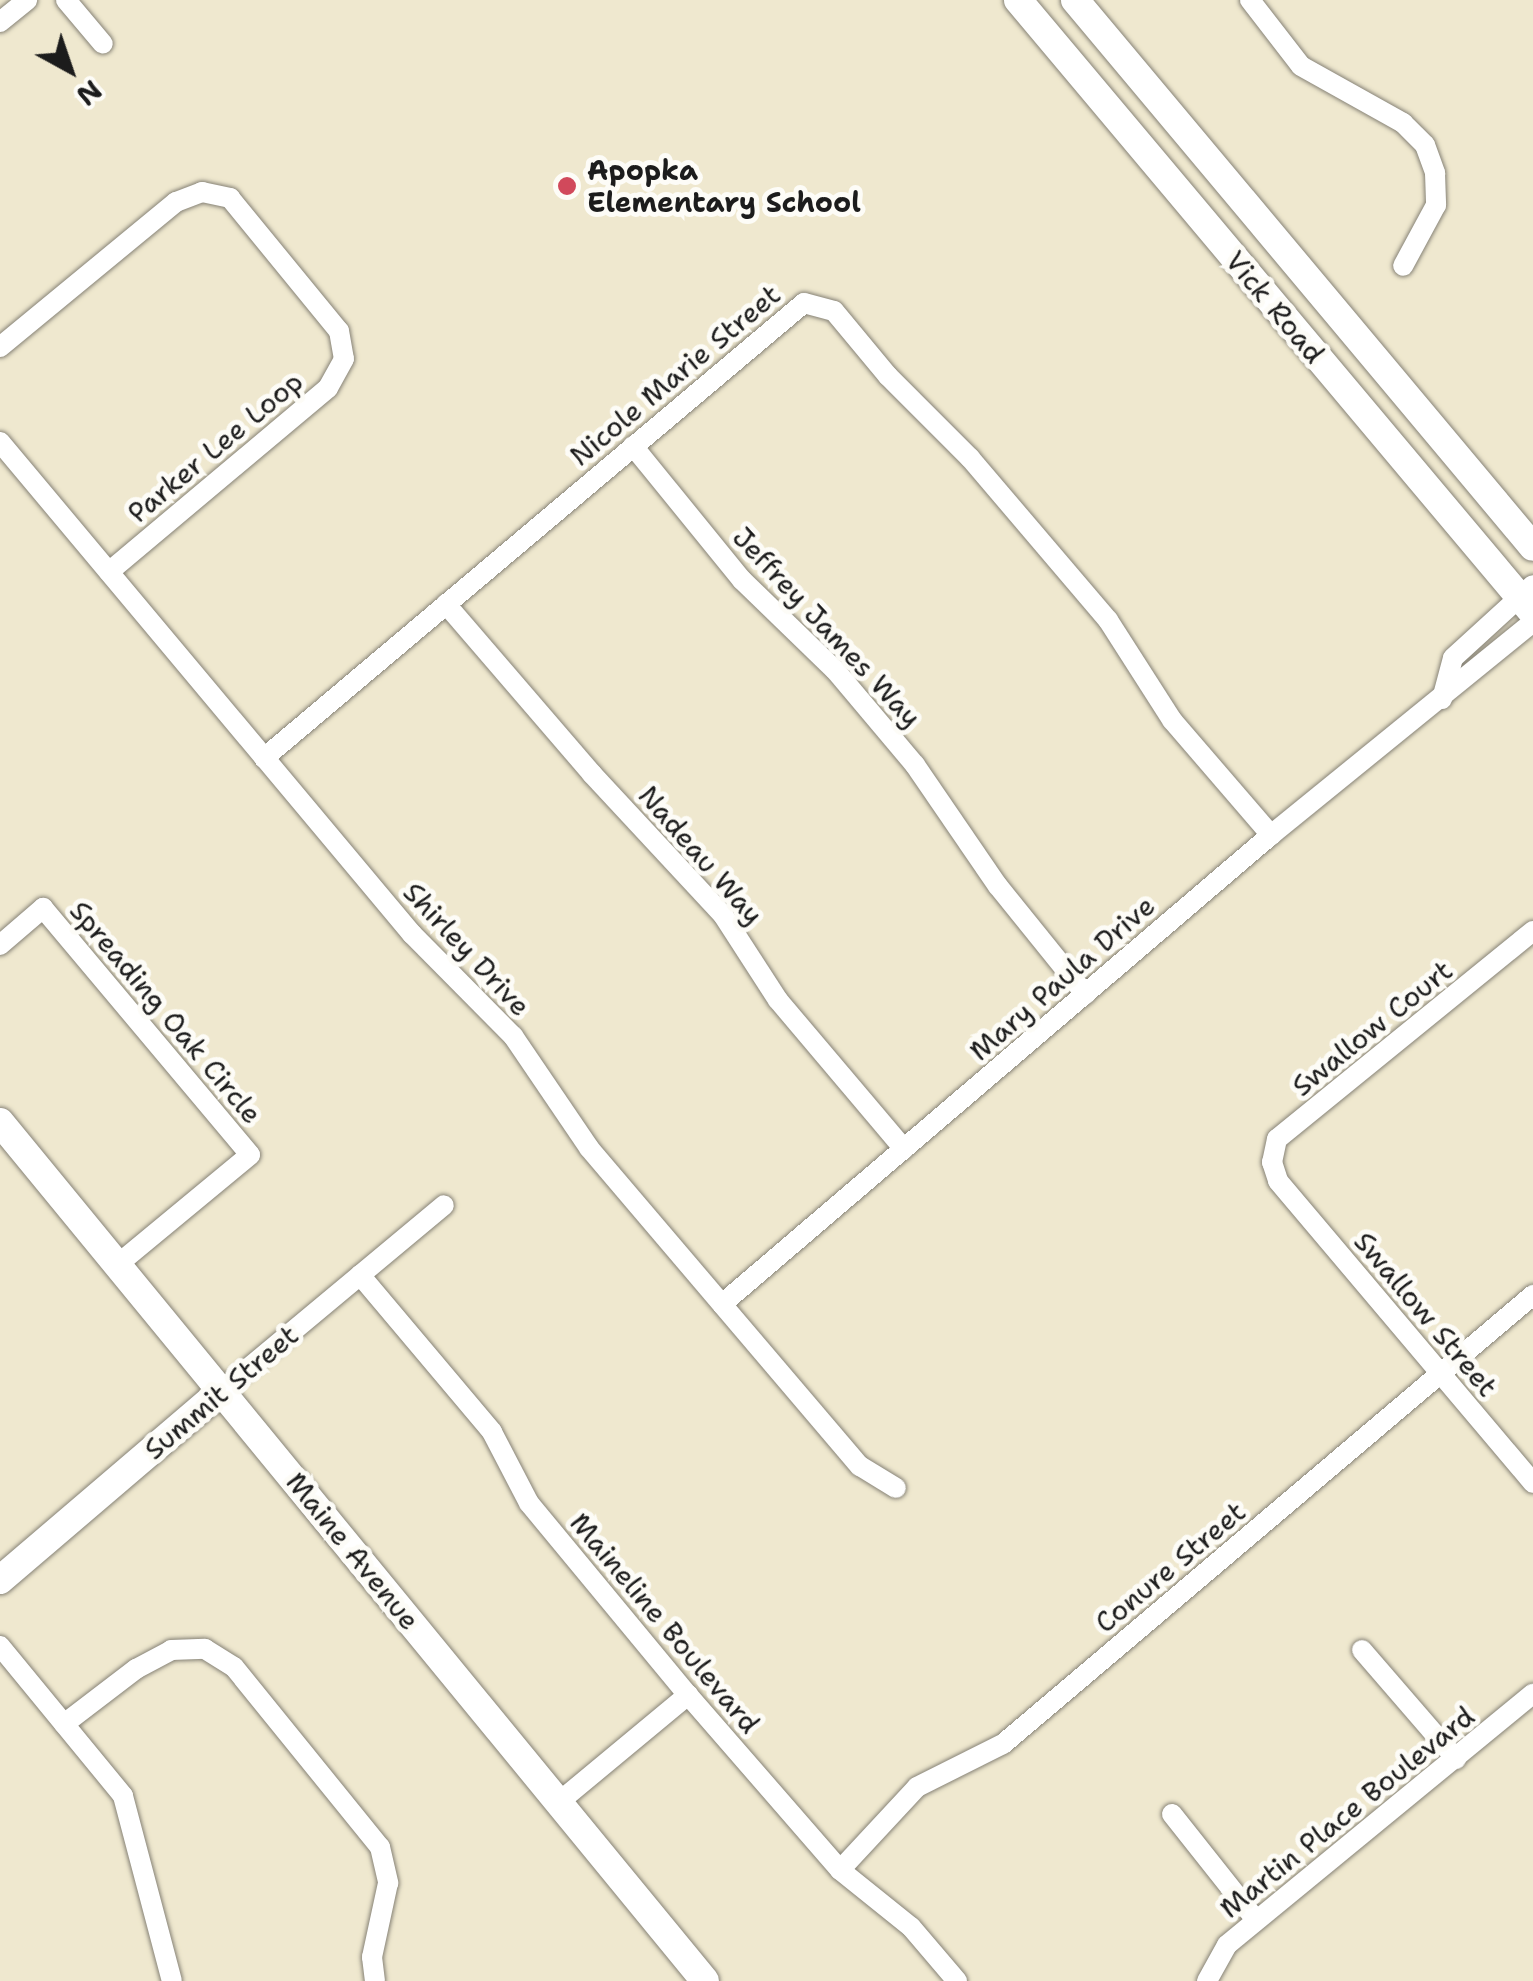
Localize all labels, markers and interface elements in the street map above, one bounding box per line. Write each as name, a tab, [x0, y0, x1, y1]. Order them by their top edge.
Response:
north arrow	[20, 20, 120, 120]
text: N	[69, 71, 110, 115]
place label: Apopka Elementary School	[587, 153, 861, 219]
marker: Apopka Elementary School	[556, 175, 578, 197]
street label: Vick Road	[1218, 244, 1332, 370]
street label: Nicole Marie Street	[563, 277, 787, 473]
street label: Parker Lee Loop	[121, 364, 309, 530]
street label: Jeffrey James Way	[726, 520, 928, 734]
street label: Nadeau Way	[632, 779, 770, 931]
street label: Shirley Drive	[397, 875, 537, 1023]
street label: Mary Paula Drive	[963, 888, 1161, 1068]
street label: Spreading Oak Circle	[63, 894, 269, 1130]
street label: Swallow Court	[1285, 953, 1459, 1103]
street label: Swallow Street	[1347, 1225, 1505, 1403]
street label: Summit Street	[137, 1318, 305, 1466]
street label: Maine Avenue	[279, 1465, 427, 1637]
street label: Conure Street	[1088, 1494, 1252, 1640]
street label: Maineline Boulevard	[563, 1506, 767, 1740]
street label: Martin Place Boulevard	[1213, 1699, 1481, 1925]

